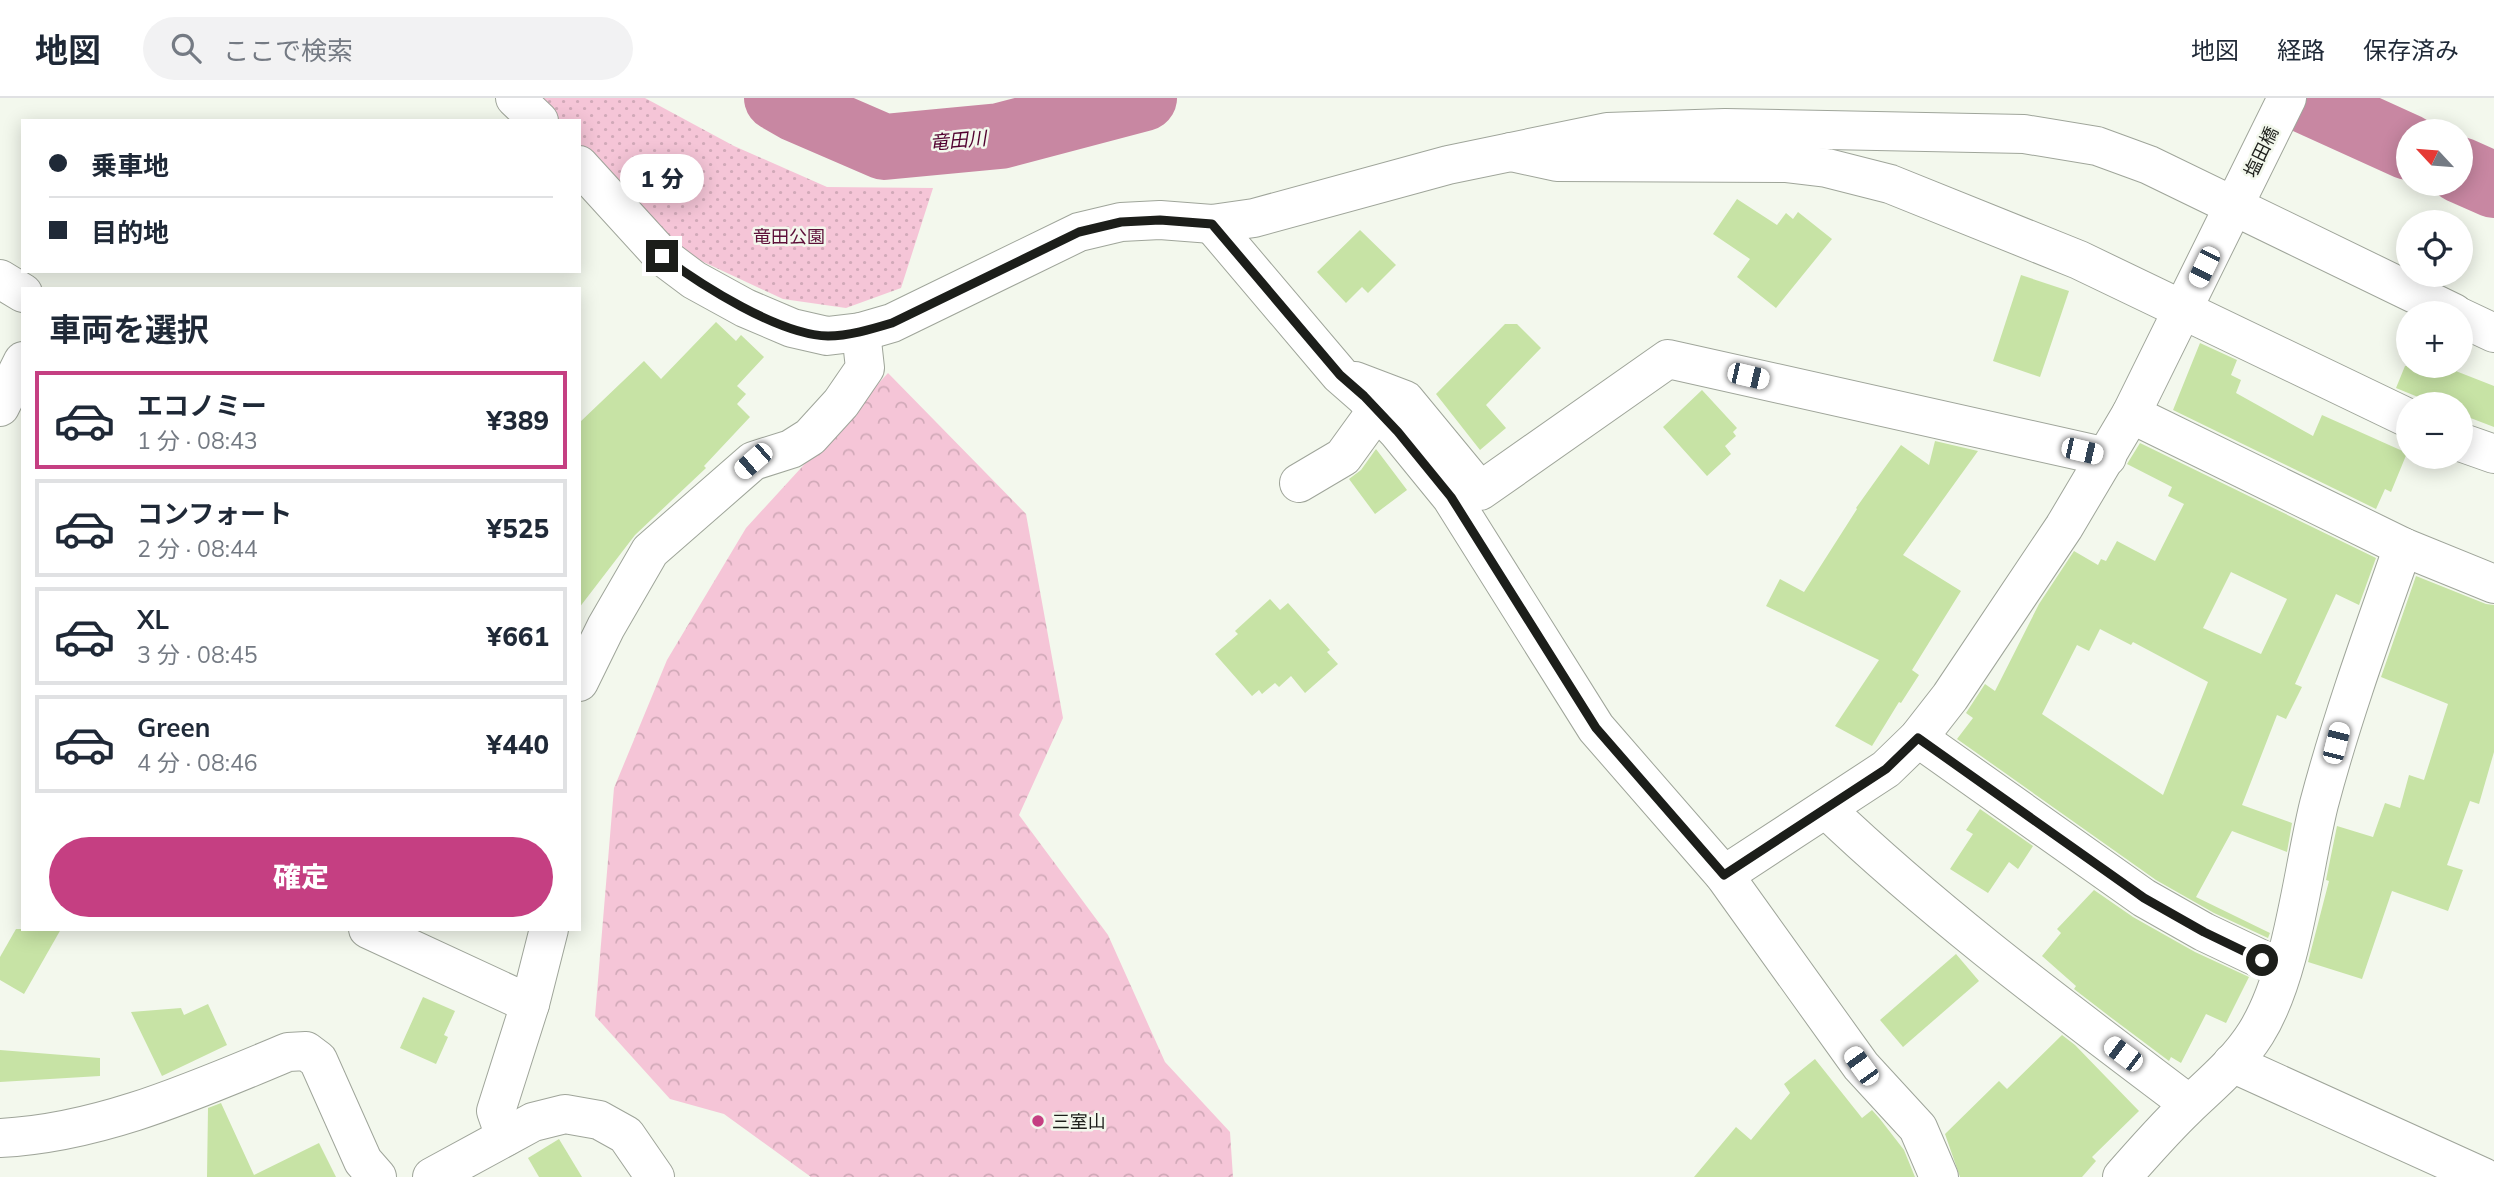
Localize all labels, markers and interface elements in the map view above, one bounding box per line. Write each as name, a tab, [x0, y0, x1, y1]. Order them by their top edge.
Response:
search box	[143, 17, 633, 80]
text: 地図	[35, 29, 101, 70]
icon: search	[167, 29, 205, 67]
text: ここで検索	[223, 34, 353, 67]
text: 地図	[2191, 35, 2239, 65]
text: 経路	[2277, 35, 2325, 65]
text: 保存済み	[2363, 35, 2459, 65]
north arrow	[2396, 119, 2473, 196]
map controls	[2396, 119, 2473, 469]
street label: 塩田橋	[2239, 123, 2283, 181]
water label: 竜田川	[929, 125, 989, 154]
text: 乗車地	[91, 149, 169, 182]
callout: 1 分	[620, 155, 704, 204]
text: 1 分	[640, 164, 684, 193]
button: locate	[2396, 210, 2473, 287]
text: 目的地	[91, 216, 169, 249]
park label: 竜田公園	[753, 225, 825, 248]
route end	[646, 240, 678, 272]
car	[2186, 244, 2223, 290]
button: +	[2396, 301, 2473, 378]
text: 車両を選択	[49, 309, 209, 349]
car	[1726, 361, 1771, 391]
icon: car	[53, 389, 116, 452]
text: エコノミー	[137, 389, 267, 422]
button: −	[2396, 392, 2473, 469]
text: ¥389	[487, 404, 549, 437]
text: 1 分 · 08:43	[137, 426, 258, 455]
car	[2060, 436, 2105, 466]
car	[731, 439, 776, 483]
icon: car	[53, 497, 116, 560]
text: コンフォート	[137, 497, 292, 530]
text: ¥525	[487, 512, 549, 545]
text: 2 分 · 08:44	[137, 534, 258, 563]
text: XL	[137, 603, 169, 636]
icon: car	[53, 605, 116, 668]
text: ¥661	[487, 620, 549, 653]
text: 3 分 · 08:45	[137, 640, 258, 669]
text: Green	[137, 711, 210, 744]
icon: car	[53, 713, 116, 776]
car	[2321, 720, 2352, 766]
text: ¥440	[487, 728, 549, 761]
text: 4 分 · 08:46	[137, 748, 258, 777]
button: 確定	[49, 837, 553, 917]
route start	[2246, 944, 2278, 976]
car	[2100, 1033, 2147, 1075]
car	[1841, 1043, 1882, 1089]
place label: 三室山	[1052, 1110, 1106, 1133]
marker: 三室山	[1030, 1113, 1046, 1129]

